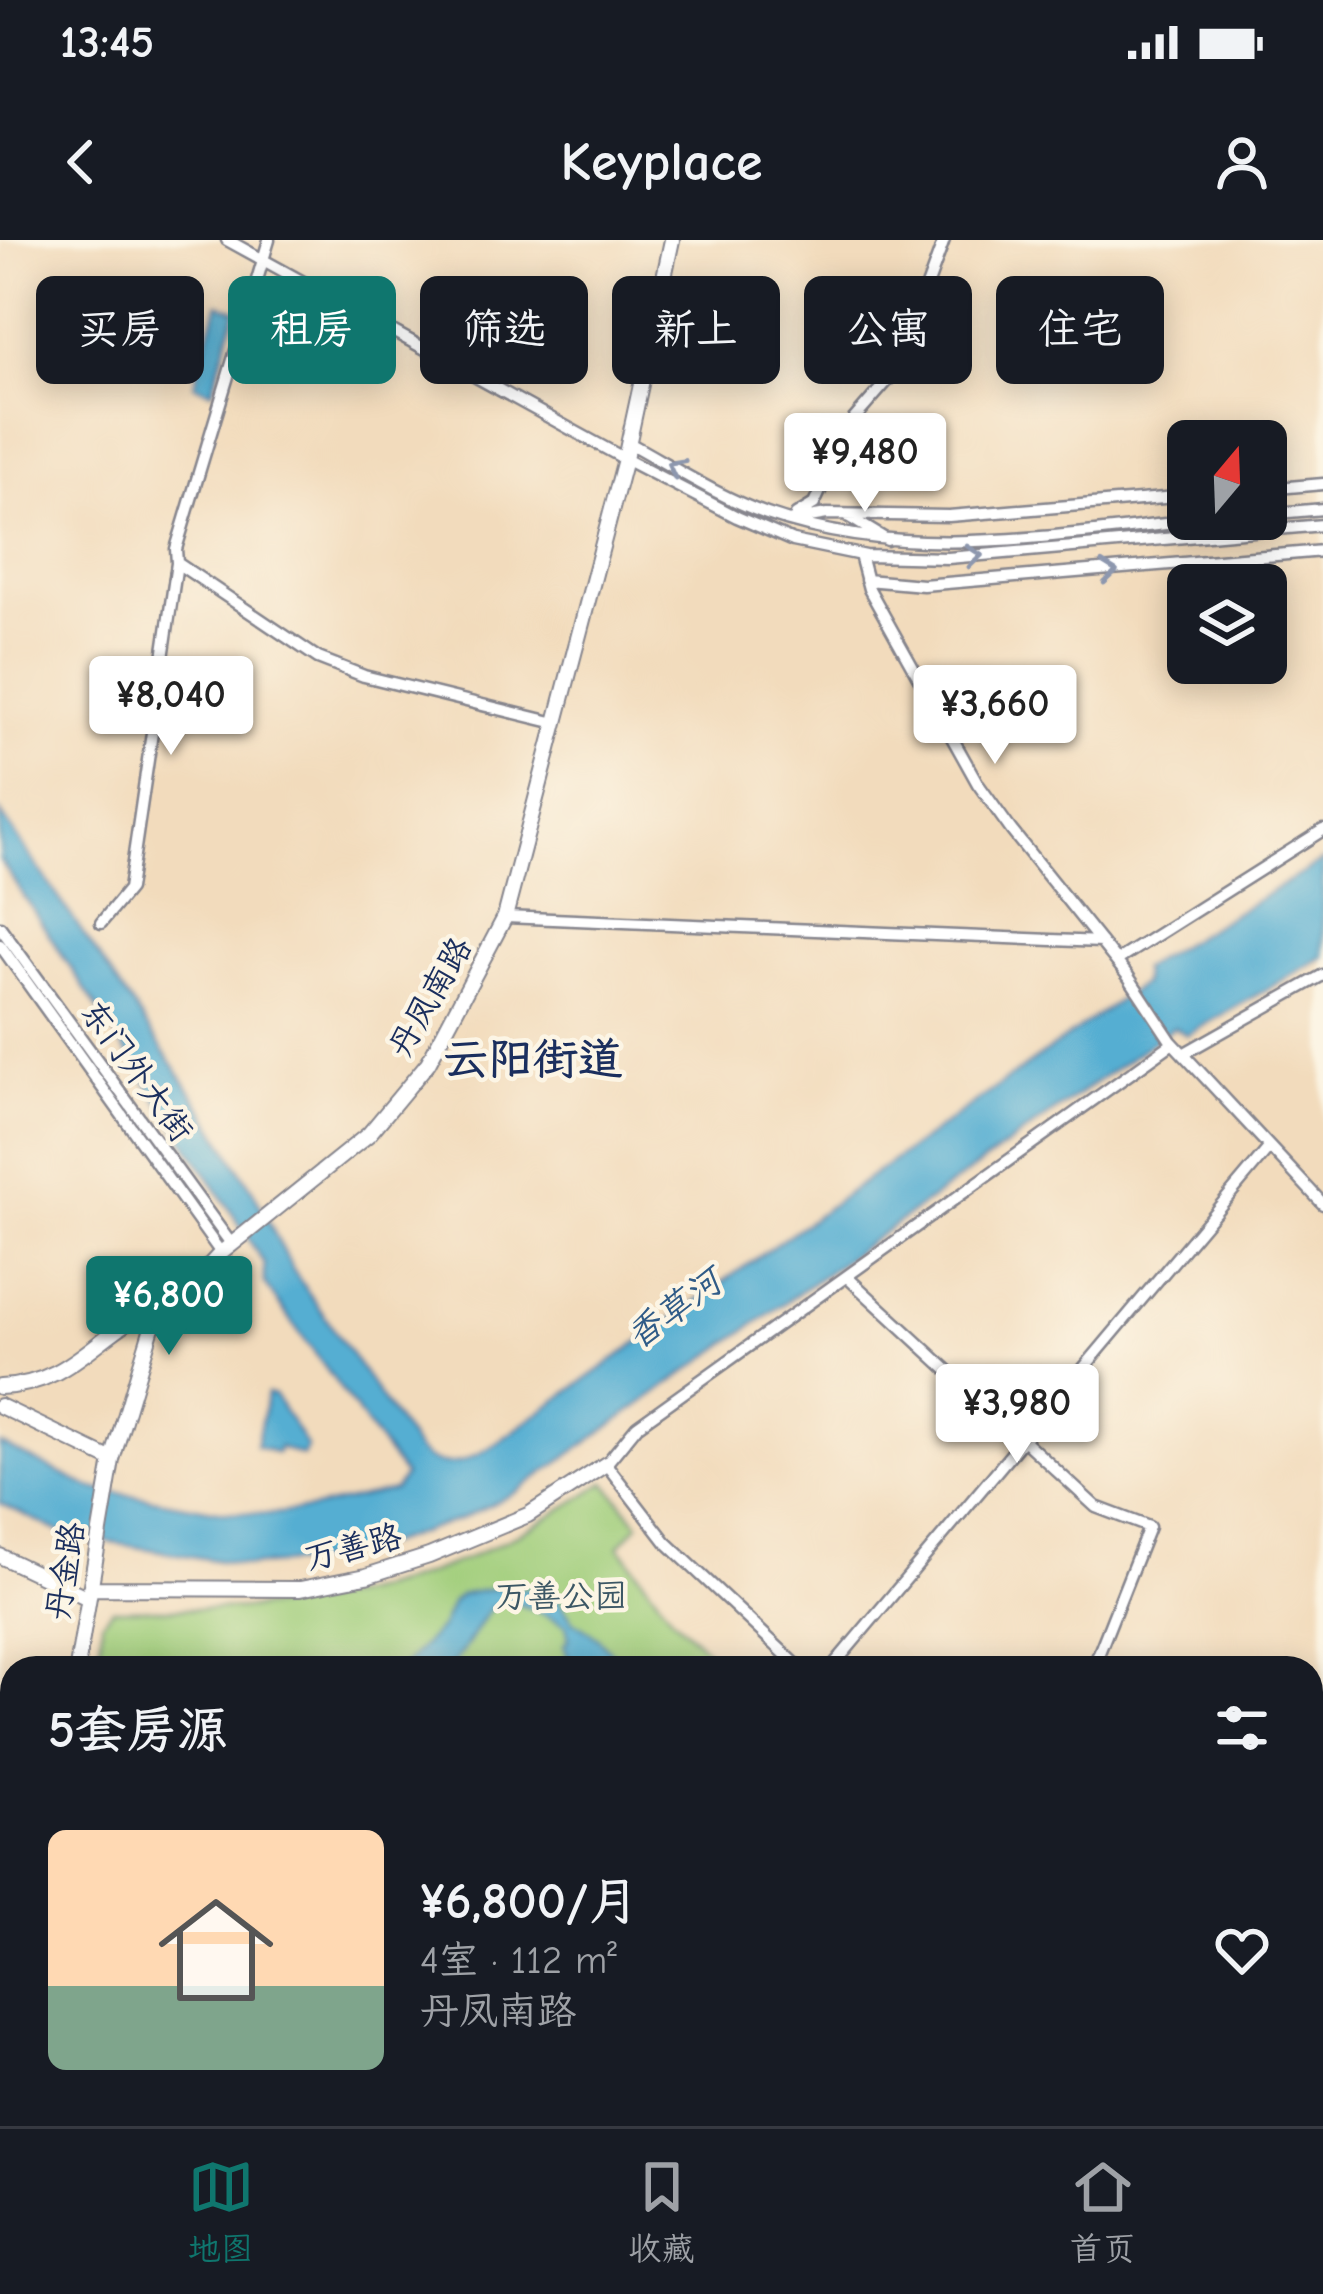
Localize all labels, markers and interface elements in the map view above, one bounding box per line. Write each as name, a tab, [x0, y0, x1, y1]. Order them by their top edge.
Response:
text: 13:45	[60, 16, 154, 68]
icon: back	[48, 129, 114, 195]
icon: person	[1209, 129, 1275, 195]
text: Keyplace	[561, 131, 762, 194]
chip: 买房	[36, 276, 204, 384]
chip: 租房	[228, 276, 396, 384]
chip: 筛选	[420, 276, 588, 384]
chip: 新上	[612, 276, 780, 384]
chip: 公寓	[804, 276, 972, 384]
chip: 住宅	[996, 276, 1164, 384]
pin: ¥9,480	[767, 413, 963, 515]
north arrow	[1167, 420, 1287, 540]
map controls	[1167, 420, 1287, 684]
text: ¥9,480	[811, 429, 919, 474]
one-way arrow	[666, 458, 687, 481]
one-way arrow	[965, 544, 984, 569]
one-way arrow	[1100, 560, 1119, 585]
button: layers	[1167, 564, 1287, 684]
pin: ¥8,040	[73, 656, 269, 758]
pin: ¥3,660	[897, 665, 1093, 767]
text: ¥8,040	[116, 672, 226, 717]
text: ¥3,660	[941, 681, 1049, 726]
street label: 丹凤南路	[381, 930, 479, 1064]
street label: 东门外大街	[73, 993, 201, 1149]
district label: 云阳街道	[443, 1033, 623, 1085]
pin: ¥6,800	[71, 1256, 267, 1358]
water label: 香草河	[618, 1258, 734, 1357]
text: ¥6,800	[113, 1272, 225, 1317]
pin: ¥3,980	[919, 1364, 1115, 1466]
text: ¥3,980	[963, 1380, 1071, 1425]
street label: 万善路	[300, 1517, 406, 1577]
street label: 丹金路	[38, 1519, 92, 1623]
park label: 万善公园	[495, 1577, 627, 1615]
icon: filters	[1209, 1695, 1275, 1761]
text: 5套房源	[48, 1701, 228, 1760]
text: ¥6,800/月	[420, 1872, 639, 1931]
icon: home	[144, 1878, 288, 2022]
icon: heart	[1209, 1917, 1275, 1983]
text: 4室 · 112 m²	[420, 1938, 617, 1983]
text: 丹凤南路	[420, 1989, 576, 2034]
tab: 地图	[188, 2154, 254, 2269]
tab: 收藏	[629, 2154, 695, 2269]
tab: 首页	[1070, 2154, 1136, 2269]

